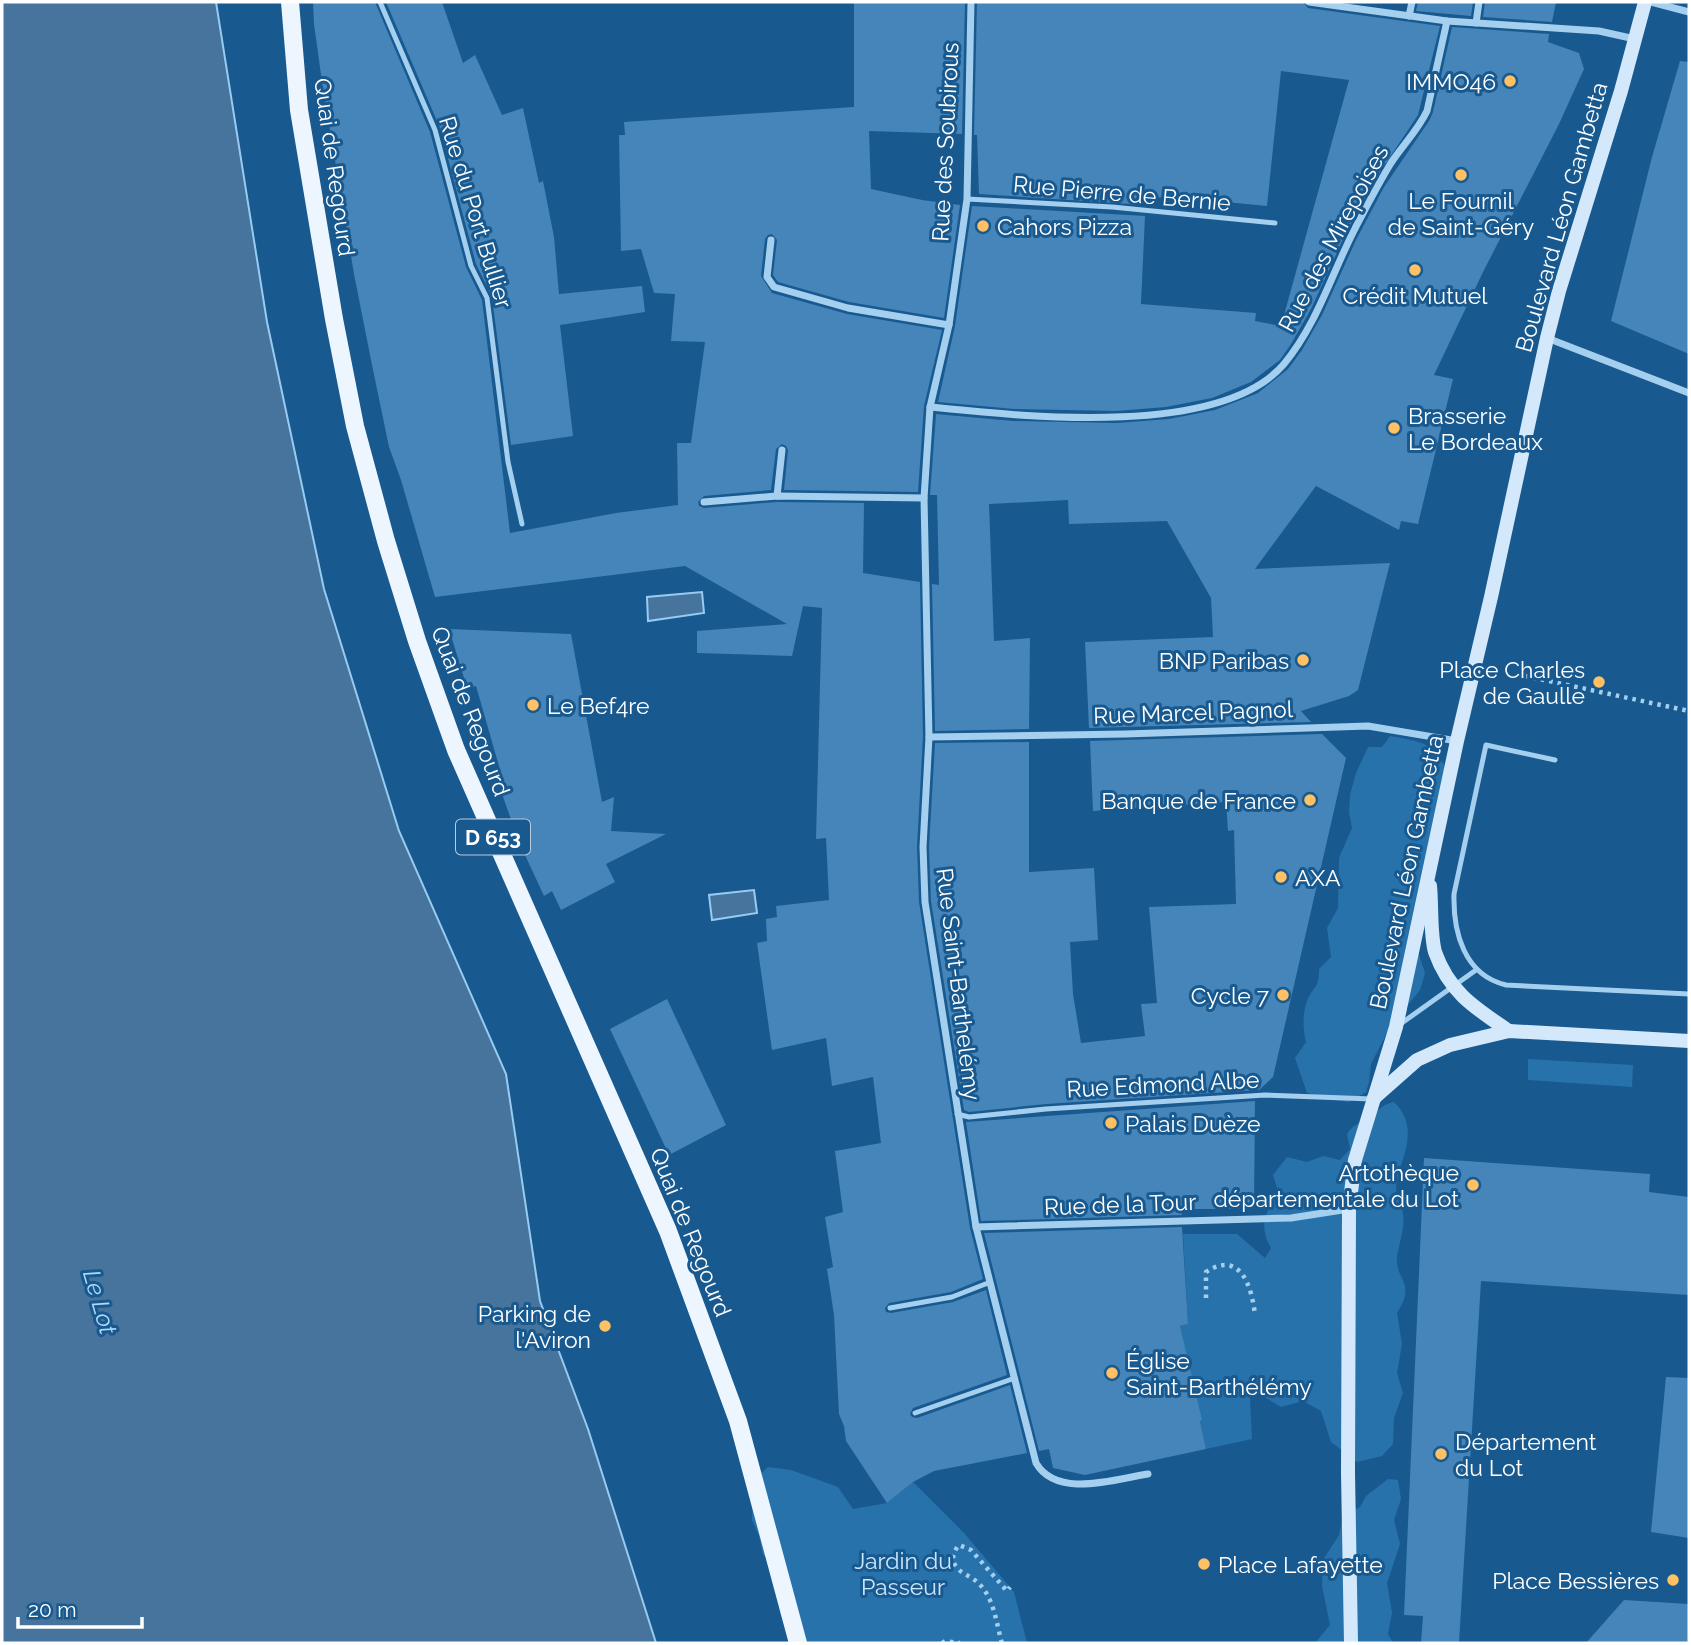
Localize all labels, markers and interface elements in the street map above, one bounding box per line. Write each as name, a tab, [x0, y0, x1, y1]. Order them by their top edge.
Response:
street label: Rue des Soubirous	[926, 42, 964, 242]
place label: IMMO46	[1406, 68, 1496, 95]
marker: IMMO46	[1502, 73, 1518, 89]
street label: Quai de Regourd	[309, 76, 361, 258]
street label: Boulevard Léon Gambetta	[1509, 79, 1613, 355]
street label: Rue du Port Bullier	[434, 113, 518, 311]
street label: Rue des Mirepoises	[1272, 140, 1394, 336]
marker: Le Fournil de Saint-Géry	[1453, 167, 1469, 183]
street label: Rue Pierre de Bernie	[1012, 170, 1232, 216]
place label: Le Fournil de Saint-Géry	[1388, 187, 1534, 240]
place label: Cahors Pizza	[997, 213, 1132, 240]
marker: Cahors Pizza	[975, 218, 991, 234]
marker: Crédit Mutuel	[1407, 262, 1423, 278]
place label: Crédit Mutuel	[1343, 282, 1488, 309]
place label: Brasserie Le Bordeaux	[1408, 402, 1543, 455]
marker: Brasserie Le Bordeaux	[1386, 420, 1402, 436]
street label: Quai de Regourd	[426, 622, 516, 800]
place label: BNP Paribas	[1159, 647, 1289, 674]
marker: BNP Paribas	[1295, 652, 1311, 668]
place label: Place Charles de Gaulle	[1439, 656, 1585, 709]
marker: Place Charles de Gaulle	[1591, 674, 1607, 690]
place label: Le Bef4re	[547, 692, 650, 719]
street label: Rue Marcel Pagnol	[1093, 695, 1294, 729]
marker: Le Bef4re	[525, 697, 541, 713]
street label: Boulevard Léon Gambetta	[1364, 732, 1448, 1012]
place label: Banque de France	[1101, 787, 1296, 814]
marker: Banque de France	[1302, 792, 1318, 808]
road number: D 653	[456, 820, 530, 854]
place label: AXA	[1295, 864, 1341, 891]
street label: Rue Saint-Barthelémy	[931, 866, 987, 1102]
marker: AXA	[1273, 869, 1289, 885]
place label: Cycle 7	[1191, 982, 1270, 1009]
marker: Cycle 7	[1275, 987, 1291, 1003]
street label: Rue Edmond Albe	[1066, 1065, 1260, 1103]
place label: Palais Duèze	[1125, 1110, 1261, 1137]
marker: Palais Duèze	[1103, 1115, 1119, 1131]
street label: Quai de Regourd	[645, 1144, 737, 1320]
place label: Artothèque départementale du Lot	[1213, 1159, 1459, 1212]
marker: Artothèque départementale du Lot	[1465, 1177, 1481, 1193]
street label: Rue de la Tour	[1043, 1188, 1197, 1220]
water label: Le Lot	[77, 1266, 123, 1338]
place label: Parking de l'Aviron	[478, 1300, 591, 1353]
marker: Parking de l'Aviron	[597, 1318, 613, 1334]
place label: Église Saint-Barthélémy	[1126, 1347, 1312, 1400]
marker: Église Saint-Barthélémy	[1104, 1365, 1120, 1381]
place label: Département du Lot	[1455, 1428, 1597, 1481]
marker: Département du Lot	[1433, 1446, 1449, 1462]
park label: Jardin du Passeur	[854, 1547, 952, 1600]
place label: Place Lafayette	[1218, 1551, 1383, 1578]
marker: Place Lafayette	[1196, 1556, 1212, 1572]
place label: Place Bessières	[1492, 1567, 1659, 1594]
marker: Place Bessières	[1665, 1572, 1681, 1588]
scale bar	[18, 1586, 142, 1630]
text: 20 m	[28, 1597, 76, 1622]

